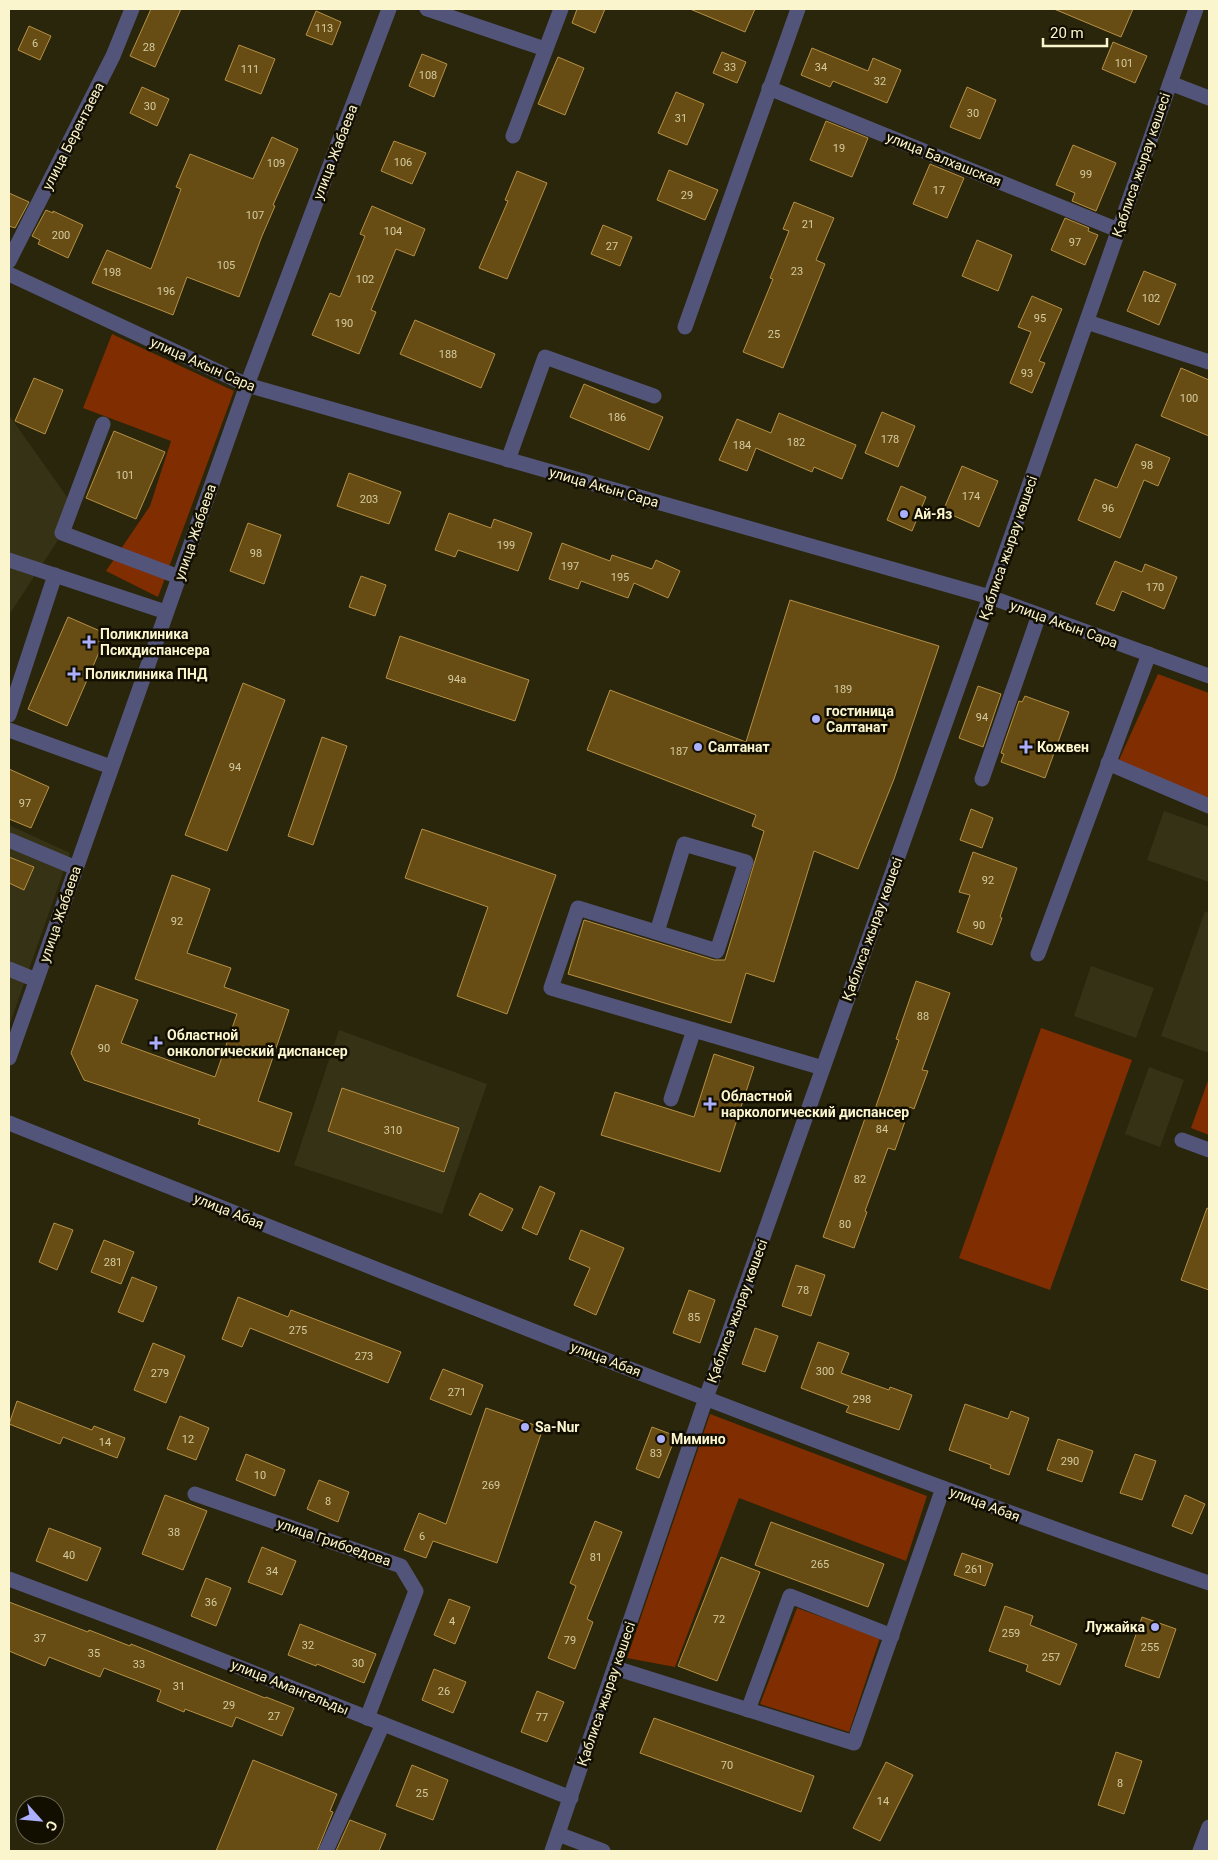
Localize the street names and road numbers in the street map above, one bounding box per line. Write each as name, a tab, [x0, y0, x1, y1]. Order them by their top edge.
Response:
street label: улица Берентаева	[39, 79, 107, 193]
street label: Қаблиса жырау көшесі	[1109, 91, 1173, 239]
street label: улица Жабаева	[309, 102, 361, 202]
street label: улица Балхашская	[884, 129, 1004, 189]
street label: улица Акын Сара	[148, 334, 258, 394]
street label: улица Акын Сара	[547, 464, 661, 510]
street label: Қаблиса жырау көшесі	[976, 474, 1040, 622]
street label: улица Жабаева	[171, 482, 219, 582]
street label: улица Акын Сара	[1008, 597, 1120, 651]
street label: Қаблиса жырау көшесі	[839, 855, 905, 1003]
street label: улица Жабаева	[36, 864, 84, 964]
street label: улица Абая	[192, 1190, 266, 1232]
street label: Қаблиса жырау көшесі	[704, 1237, 770, 1385]
street label: улица Абая	[569, 1338, 643, 1380]
street label: улица Абая	[948, 1483, 1022, 1525]
street label: улица Грибоедова	[275, 1515, 393, 1569]
street label: Қаблиса жырау көшесі	[574, 1620, 638, 1768]
street label: улица Амангельды	[229, 1656, 351, 1718]

